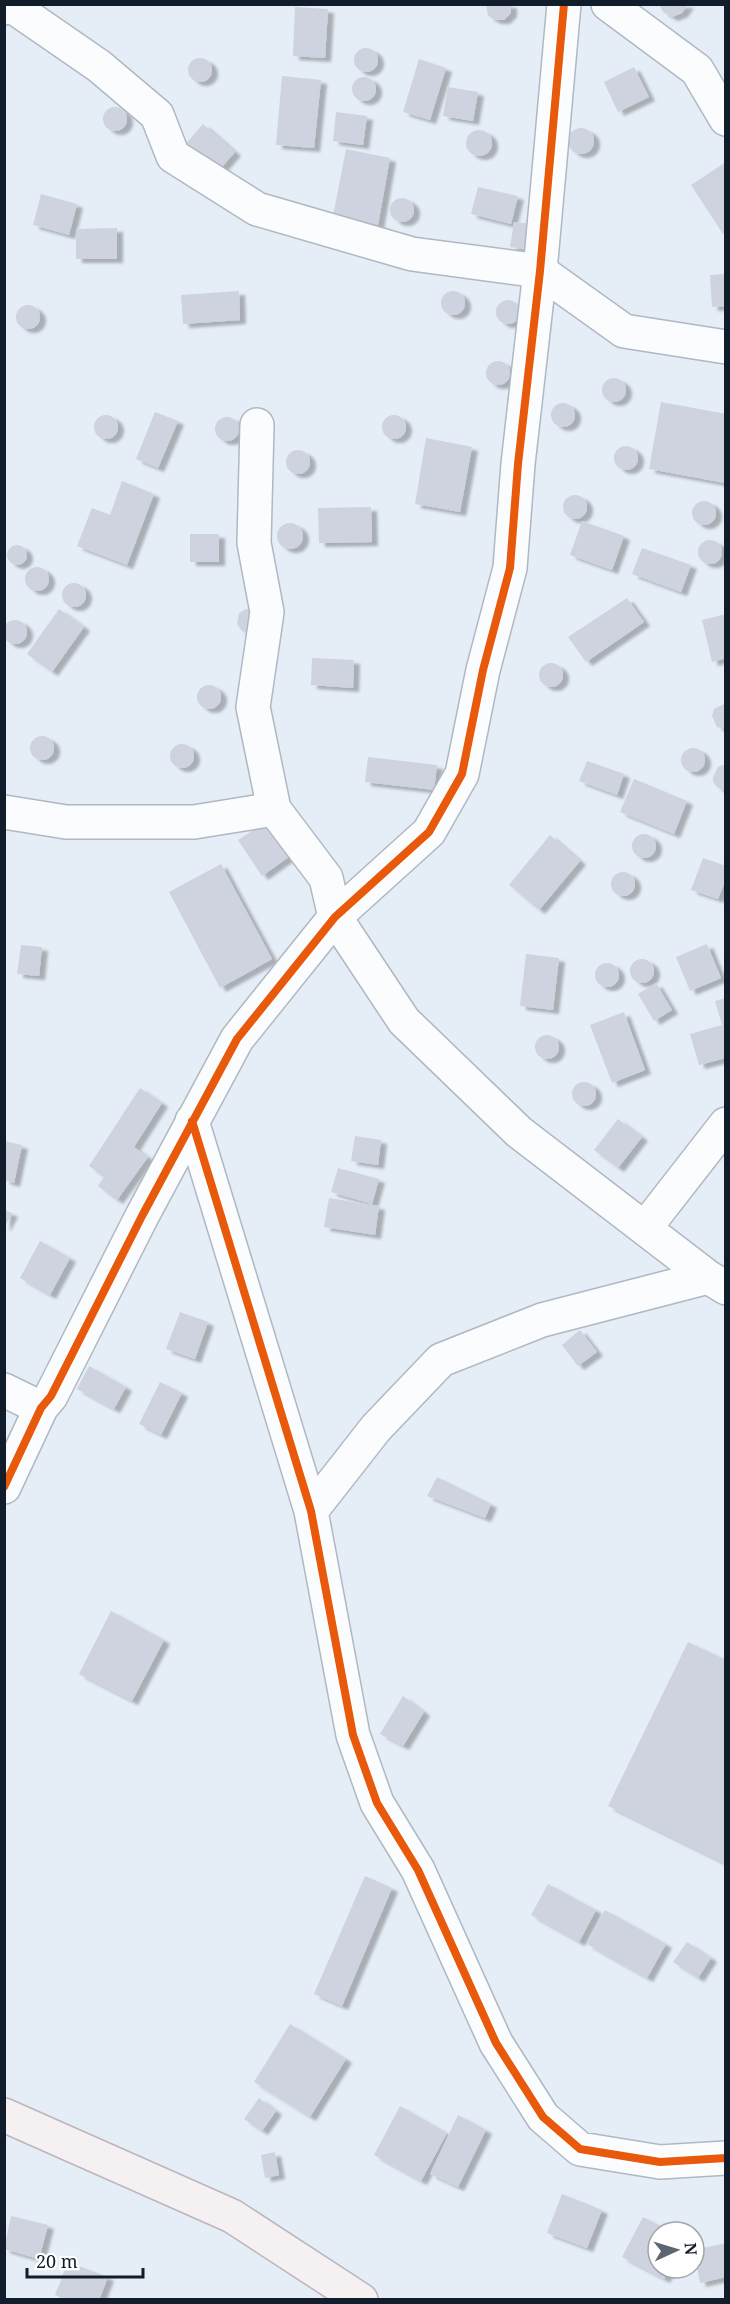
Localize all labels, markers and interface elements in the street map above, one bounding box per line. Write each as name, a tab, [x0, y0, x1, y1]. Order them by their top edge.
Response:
north arrow	[646, 2220, 706, 2280]
scale bar	[27, 2241, 142, 2279]
text: N	[680, 2242, 702, 2256]
text: 20 m	[36, 2249, 78, 2273]

